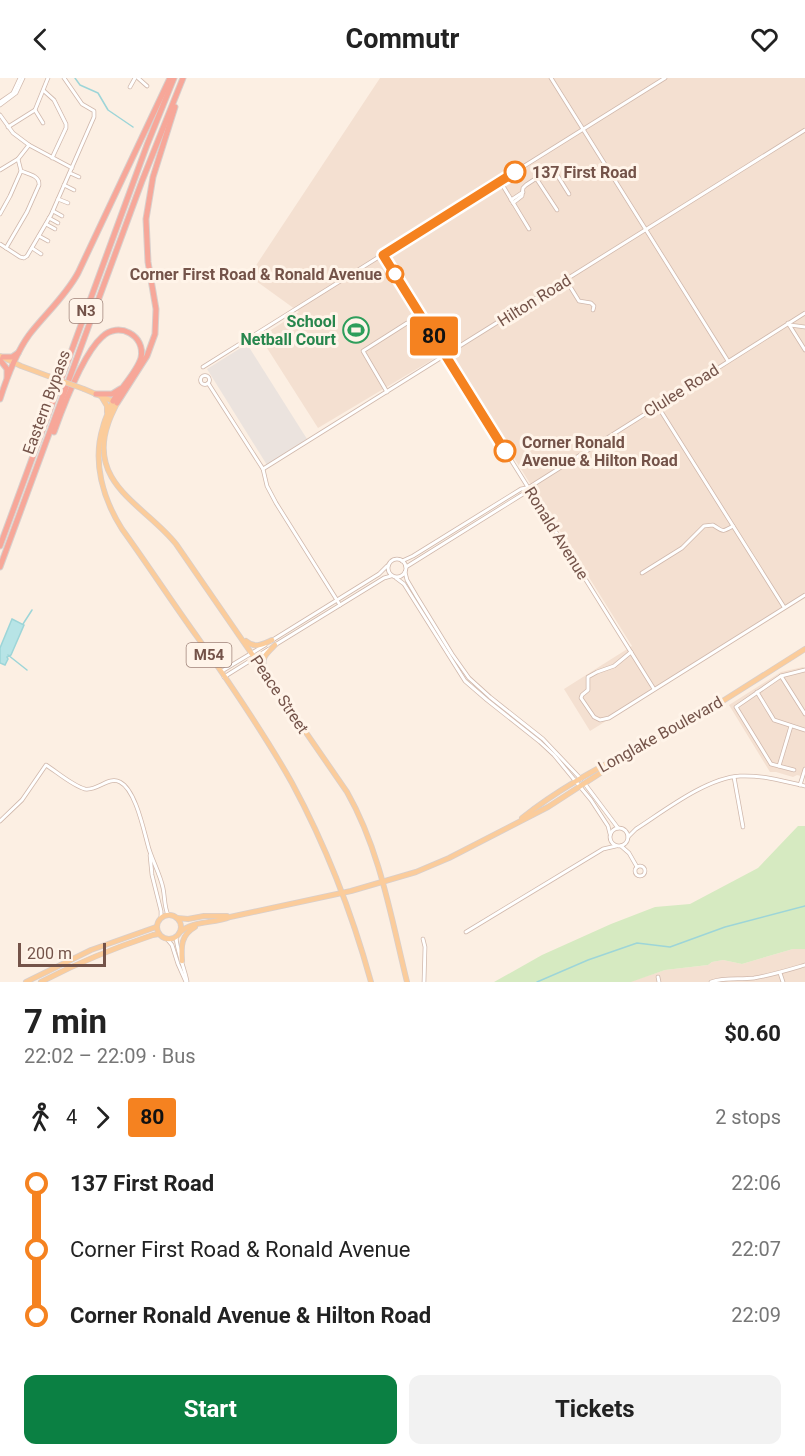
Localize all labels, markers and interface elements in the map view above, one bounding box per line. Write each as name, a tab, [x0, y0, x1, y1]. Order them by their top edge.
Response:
icon: back	[24, 23, 57, 56]
text: Commutr	[346, 23, 459, 55]
icon: heart	[748, 23, 781, 56]
marker: 137 First Road	[504, 161, 526, 183]
place label: 137 First Road	[532, 163, 637, 182]
place label: Corner First Road & Ronald Avenue	[130, 265, 382, 284]
marker: Corner First Road & Ronald Avenue	[386, 265, 404, 283]
street label: Hilton Road	[494, 270, 574, 330]
road number: N3	[70, 299, 103, 323]
place label: School Netball Court	[241, 312, 337, 349]
sports icon: School Netball Court	[341, 315, 371, 345]
line badge: 80	[407, 316, 461, 356]
text: 80	[422, 324, 446, 348]
street label: Eastern Bypass	[19, 347, 74, 457]
street label: Clulee Road	[640, 360, 722, 421]
place label: Corner Ronald Avenue & Hilton Road	[522, 433, 678, 470]
marker: Corner Ronald Avenue & Hilton Road	[494, 440, 516, 462]
street label: Ronald Avenue	[521, 483, 593, 583]
road number: M54	[186, 643, 232, 667]
street label: Peace Street	[246, 652, 313, 737]
street label: Longlake Boulevard	[595, 692, 726, 777]
scale bar	[18, 940, 106, 968]
text: 200 m	[27, 944, 72, 963]
text: 7 min	[24, 1002, 107, 1041]
text: $0.60	[724, 1021, 781, 1046]
text: 22:02 – 22:09 · Bus	[24, 1044, 196, 1068]
icon: walk	[24, 1101, 57, 1134]
icon: forward	[86, 1101, 119, 1134]
text: 4	[66, 1105, 77, 1129]
text: 80	[140, 1105, 164, 1129]
text: 2 stops	[715, 1105, 781, 1129]
text: 137 First Road	[70, 1171, 214, 1196]
text: 22:06	[731, 1171, 781, 1195]
text: Corner First Road & Ronald Avenue	[70, 1237, 410, 1262]
text: 22:07	[731, 1237, 781, 1261]
text: Corner Ronald Avenue & Hilton Road	[70, 1303, 431, 1328]
text: 22:09	[731, 1303, 781, 1327]
button: Start	[24, 1375, 397, 1444]
button: Tickets	[409, 1375, 781, 1444]

